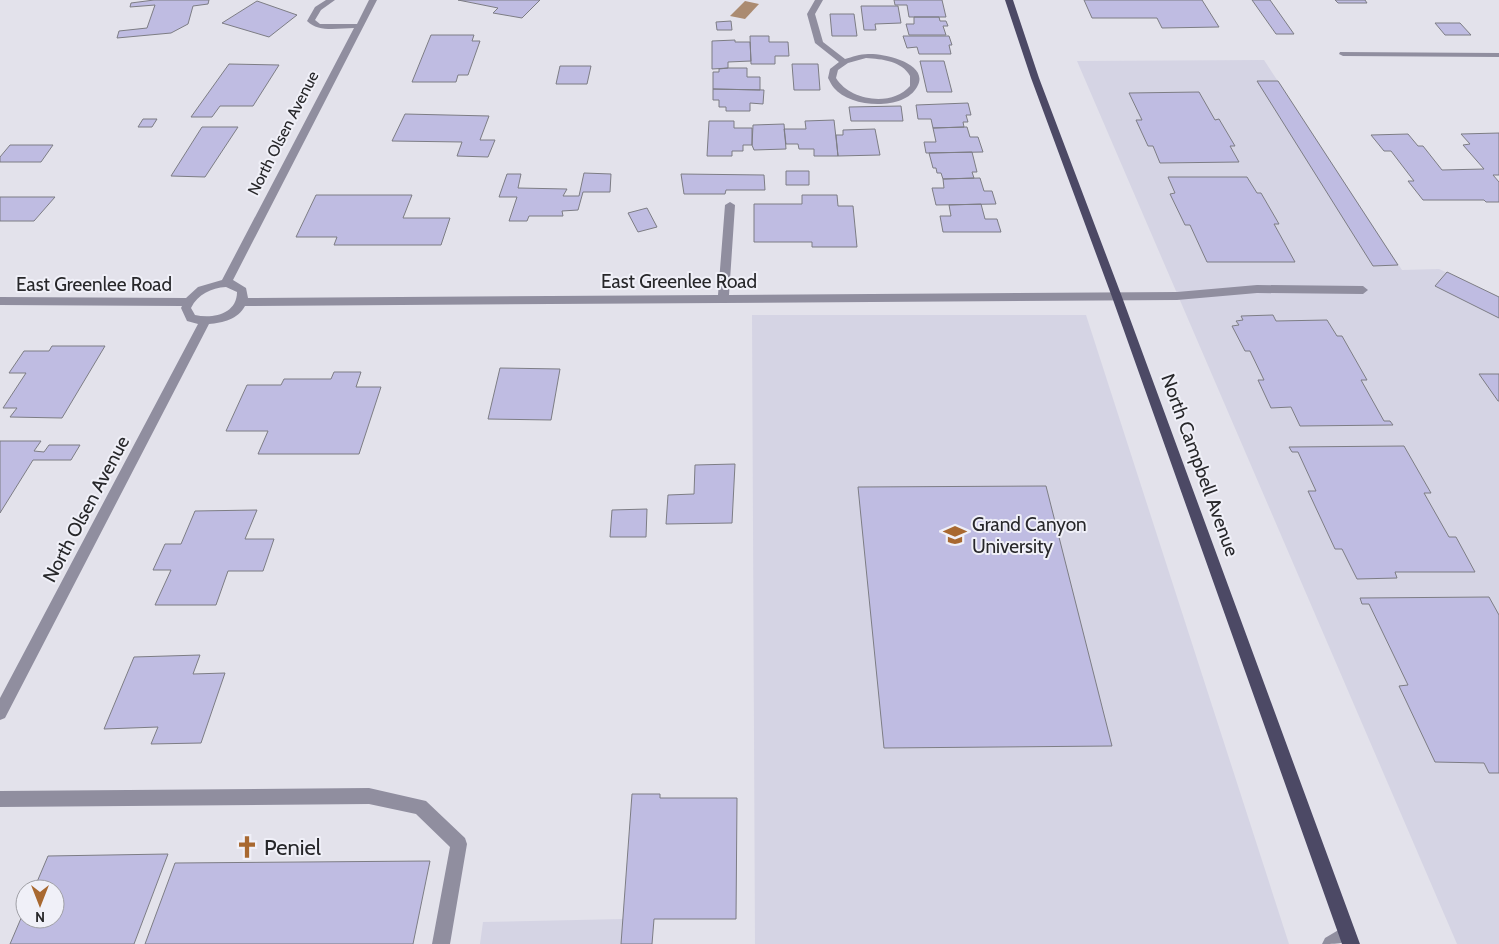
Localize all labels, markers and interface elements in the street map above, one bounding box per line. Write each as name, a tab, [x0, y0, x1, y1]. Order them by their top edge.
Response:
street label: North Olsen Avenue	[244, 68, 322, 198]
street label: East Greenlee Road	[601, 270, 757, 293]
street label: East Greenlee Road	[16, 273, 172, 296]
street label: North Campbell Avenue	[1156, 371, 1244, 560]
street label: North Olsen Avenue	[38, 432, 134, 586]
place label: Grand Canyon University	[972, 513, 1087, 558]
school or university icon: Grand Canyon University	[942, 522, 968, 548]
church icon: Peniel	[234, 834, 260, 860]
place label: Peniel	[264, 834, 322, 861]
north arrow	[15, 879, 65, 929]
text: N	[35, 908, 45, 926]

